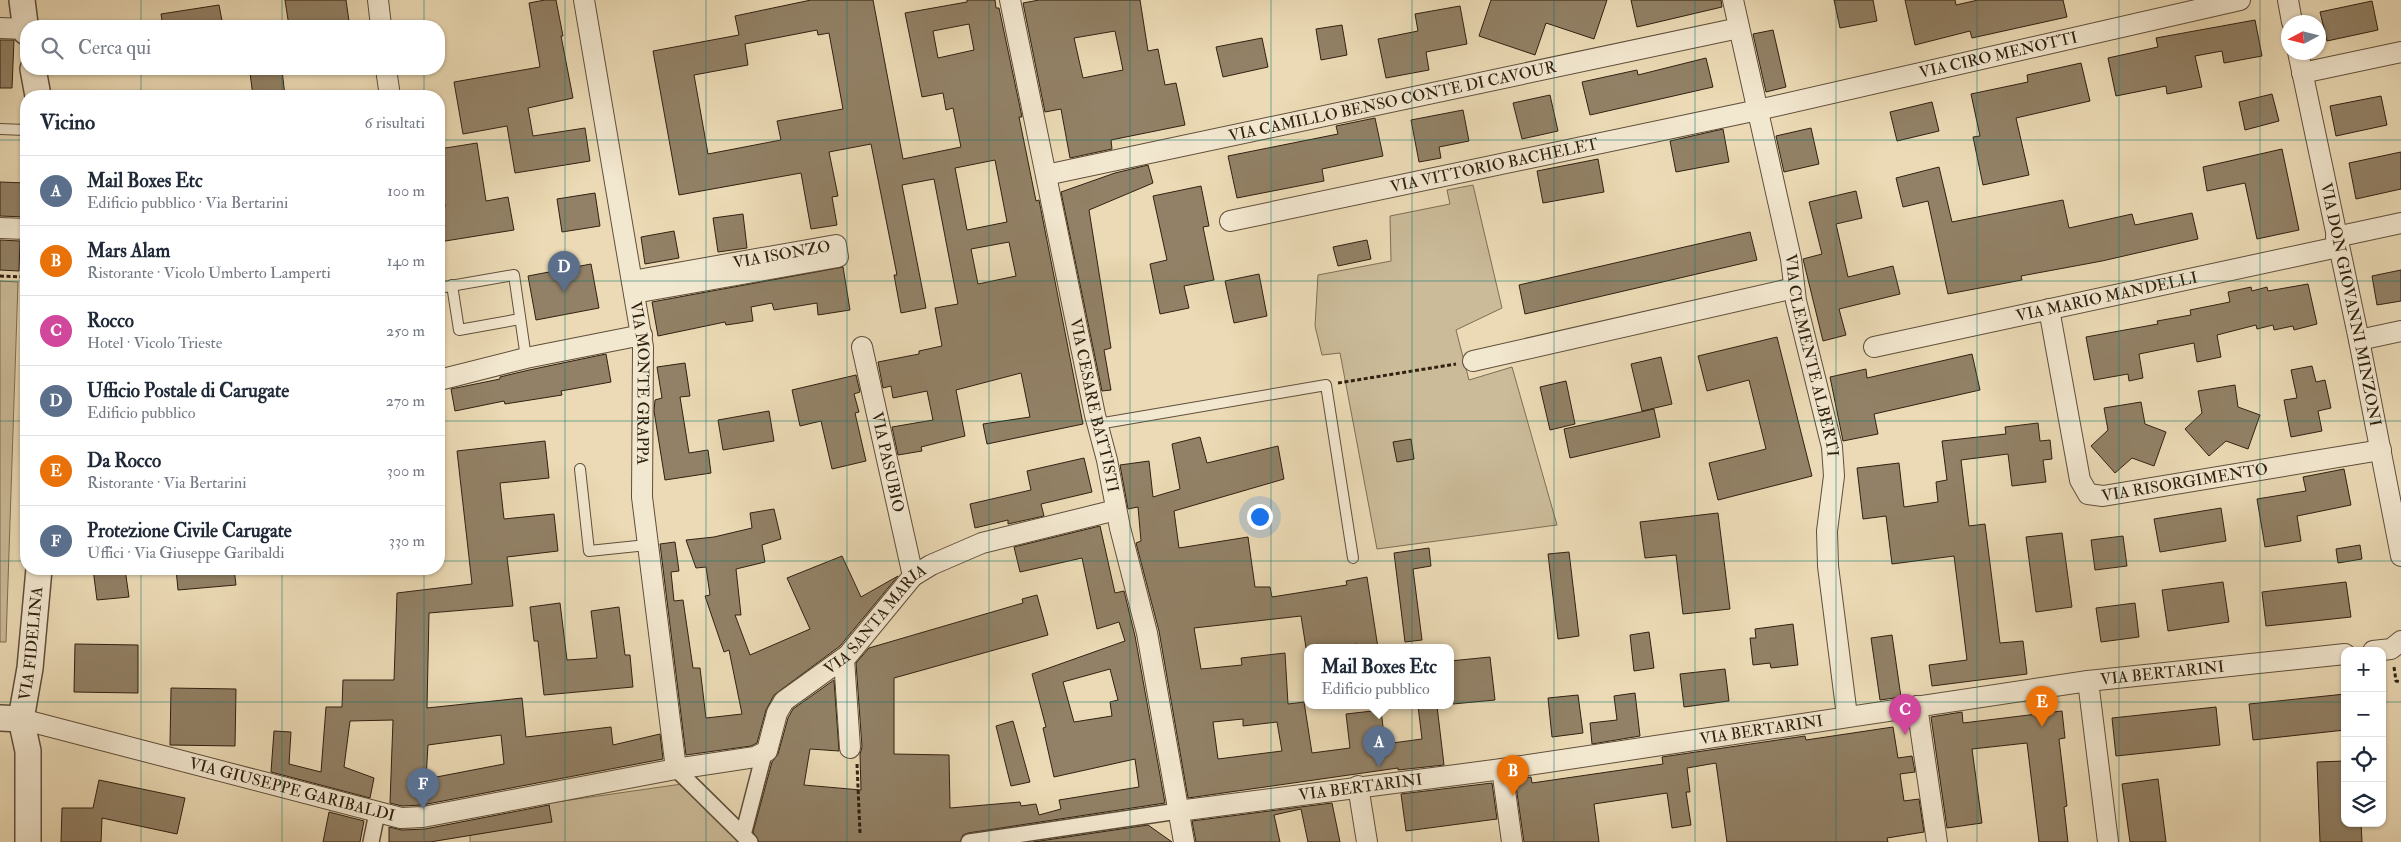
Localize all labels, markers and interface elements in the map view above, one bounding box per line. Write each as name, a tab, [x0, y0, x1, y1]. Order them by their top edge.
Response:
north arrow	[2281, 15, 2326, 60]
search box	[20, 20, 445, 75]
street label: VIA CIRO MENOTTI	[1917, 27, 2079, 83]
icon: search	[38, 34, 66, 62]
text: Cerca qui	[78, 36, 151, 60]
street label: VIA CAMILLO BENSO CONTE DI CAVOUR	[1227, 57, 1559, 146]
text: Vicino	[40, 109, 95, 136]
text: 6 risultati	[364, 113, 425, 133]
street label: VIA VITTORIO BACHELET	[1388, 134, 1600, 197]
text: Mail Boxes Etc	[87, 169, 203, 193]
text: A	[51, 181, 61, 201]
text: 100 m	[387, 181, 425, 201]
street label: VIA DON GIOVANNI MINZONI	[2316, 181, 2386, 428]
text: Edificio pubblico · Via Bertarini	[87, 193, 288, 213]
street label: VIA ISONZO	[731, 236, 832, 273]
text: Mars Alam	[87, 239, 170, 263]
text: B	[51, 251, 61, 271]
text: 140 m	[387, 251, 425, 271]
pin: D	[548, 251, 580, 292]
street label: VIA CLEMENTE ALBERTI	[1780, 253, 1843, 457]
text: Ristorante · Vicolo Umberto Lamperti	[87, 263, 331, 283]
street label: VIA MARIO MANDELLI	[2014, 268, 2199, 326]
street label: VIA MONTE GRAPPA	[625, 300, 653, 465]
text: Rocco	[87, 309, 134, 333]
street label: VIA CESARE BATTISTI	[1065, 316, 1123, 494]
text: C	[50, 321, 62, 341]
text: 250 m	[386, 321, 425, 341]
text: Hotel · Vicolo Trieste	[87, 333, 222, 353]
text: Ufficio Postale di Carugate	[87, 379, 289, 403]
text: D	[49, 391, 63, 411]
text: 270 m	[386, 391, 425, 411]
text: Edificio pubblico	[87, 403, 195, 423]
street label: VIA PASUBIO	[867, 410, 909, 514]
text: Da Rocco	[87, 449, 161, 473]
street label: VIA RISORGIMENTO	[2100, 459, 2270, 506]
text: E	[50, 461, 62, 481]
text: 300 m	[387, 461, 425, 481]
text: Ristorante · Via Bertarini	[87, 473, 247, 493]
your location	[1247, 504, 1273, 530]
text: Protezione Civile Carugate	[87, 519, 292, 543]
text: F	[51, 531, 61, 551]
text: 330 m	[389, 531, 425, 551]
text: Uffici · Via Giuseppe Garibaldi	[87, 543, 284, 563]
street label: VIA SANTA MARIA	[820, 560, 930, 679]
street label: VIA FIDELINA	[14, 586, 47, 702]
popup	[1304, 644, 1454, 709]
map controls	[2341, 647, 2386, 827]
button: +	[2341, 647, 2386, 692]
text: Mail Boxes Etc	[1321, 655, 1437, 679]
street label: VIA BERTARINI	[2099, 657, 2225, 690]
text: Edificio pubblico	[1321, 679, 1430, 699]
pin: E	[2026, 686, 2058, 727]
button: −	[2341, 692, 2386, 737]
pin: C	[1889, 694, 1921, 735]
street label: VIA BERTARINI	[1698, 711, 1824, 749]
pin: A	[1363, 726, 1395, 767]
button: locate	[2341, 737, 2386, 782]
street label: VIA GIUSEPPE GARIBALDI	[187, 753, 397, 826]
pin: B	[1497, 755, 1529, 796]
pin: F	[407, 768, 439, 809]
street label: VIA BERTARINI	[1297, 769, 1424, 805]
button: layers	[2341, 782, 2386, 827]

